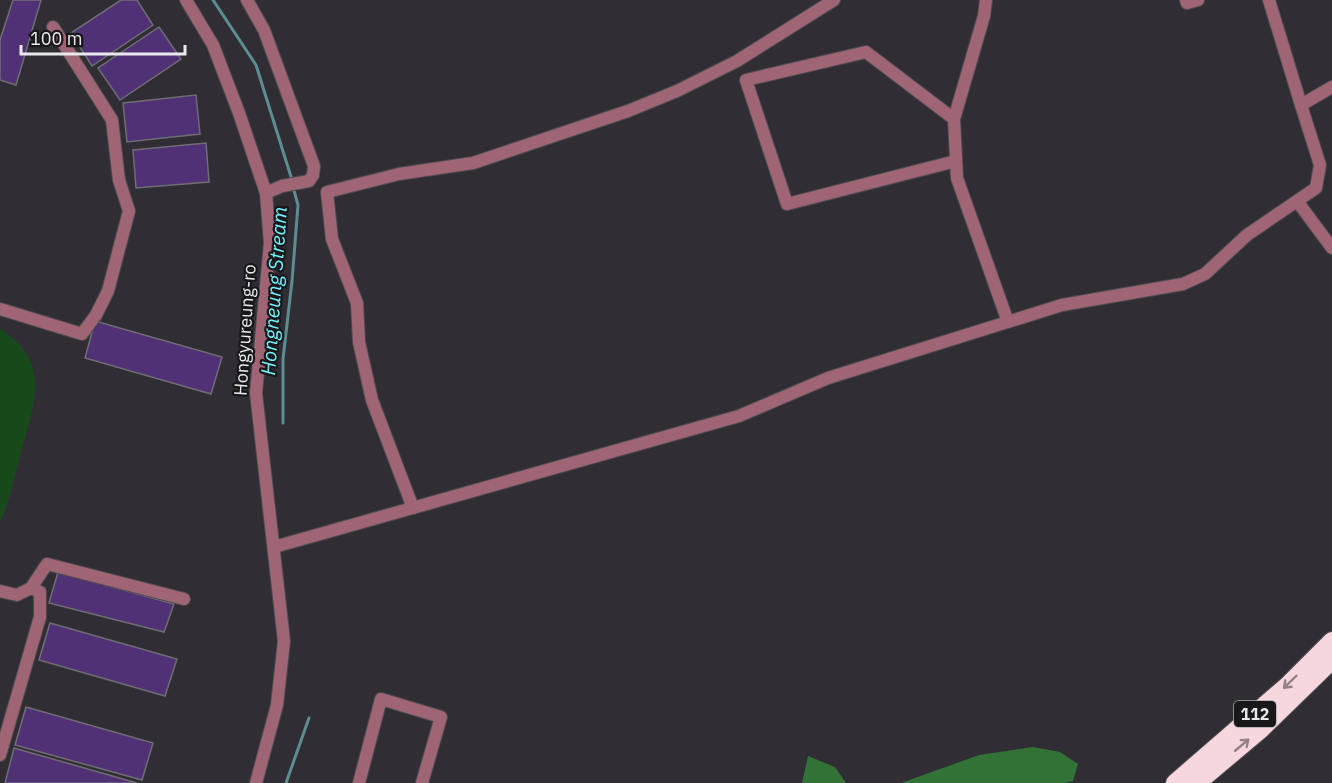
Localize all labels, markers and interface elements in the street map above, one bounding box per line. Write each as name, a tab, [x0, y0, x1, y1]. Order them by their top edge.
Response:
scale bar	[21, 18, 184, 56]
text: 100 m	[30, 27, 82, 50]
water label: Hongneung Stream	[254, 206, 293, 376]
street label: Hongyureung-ro	[228, 263, 261, 397]
one-way arrow	[1283, 674, 1298, 689]
road number: 112	[1234, 701, 1276, 727]
one-way arrow	[1234, 739, 1250, 752]

